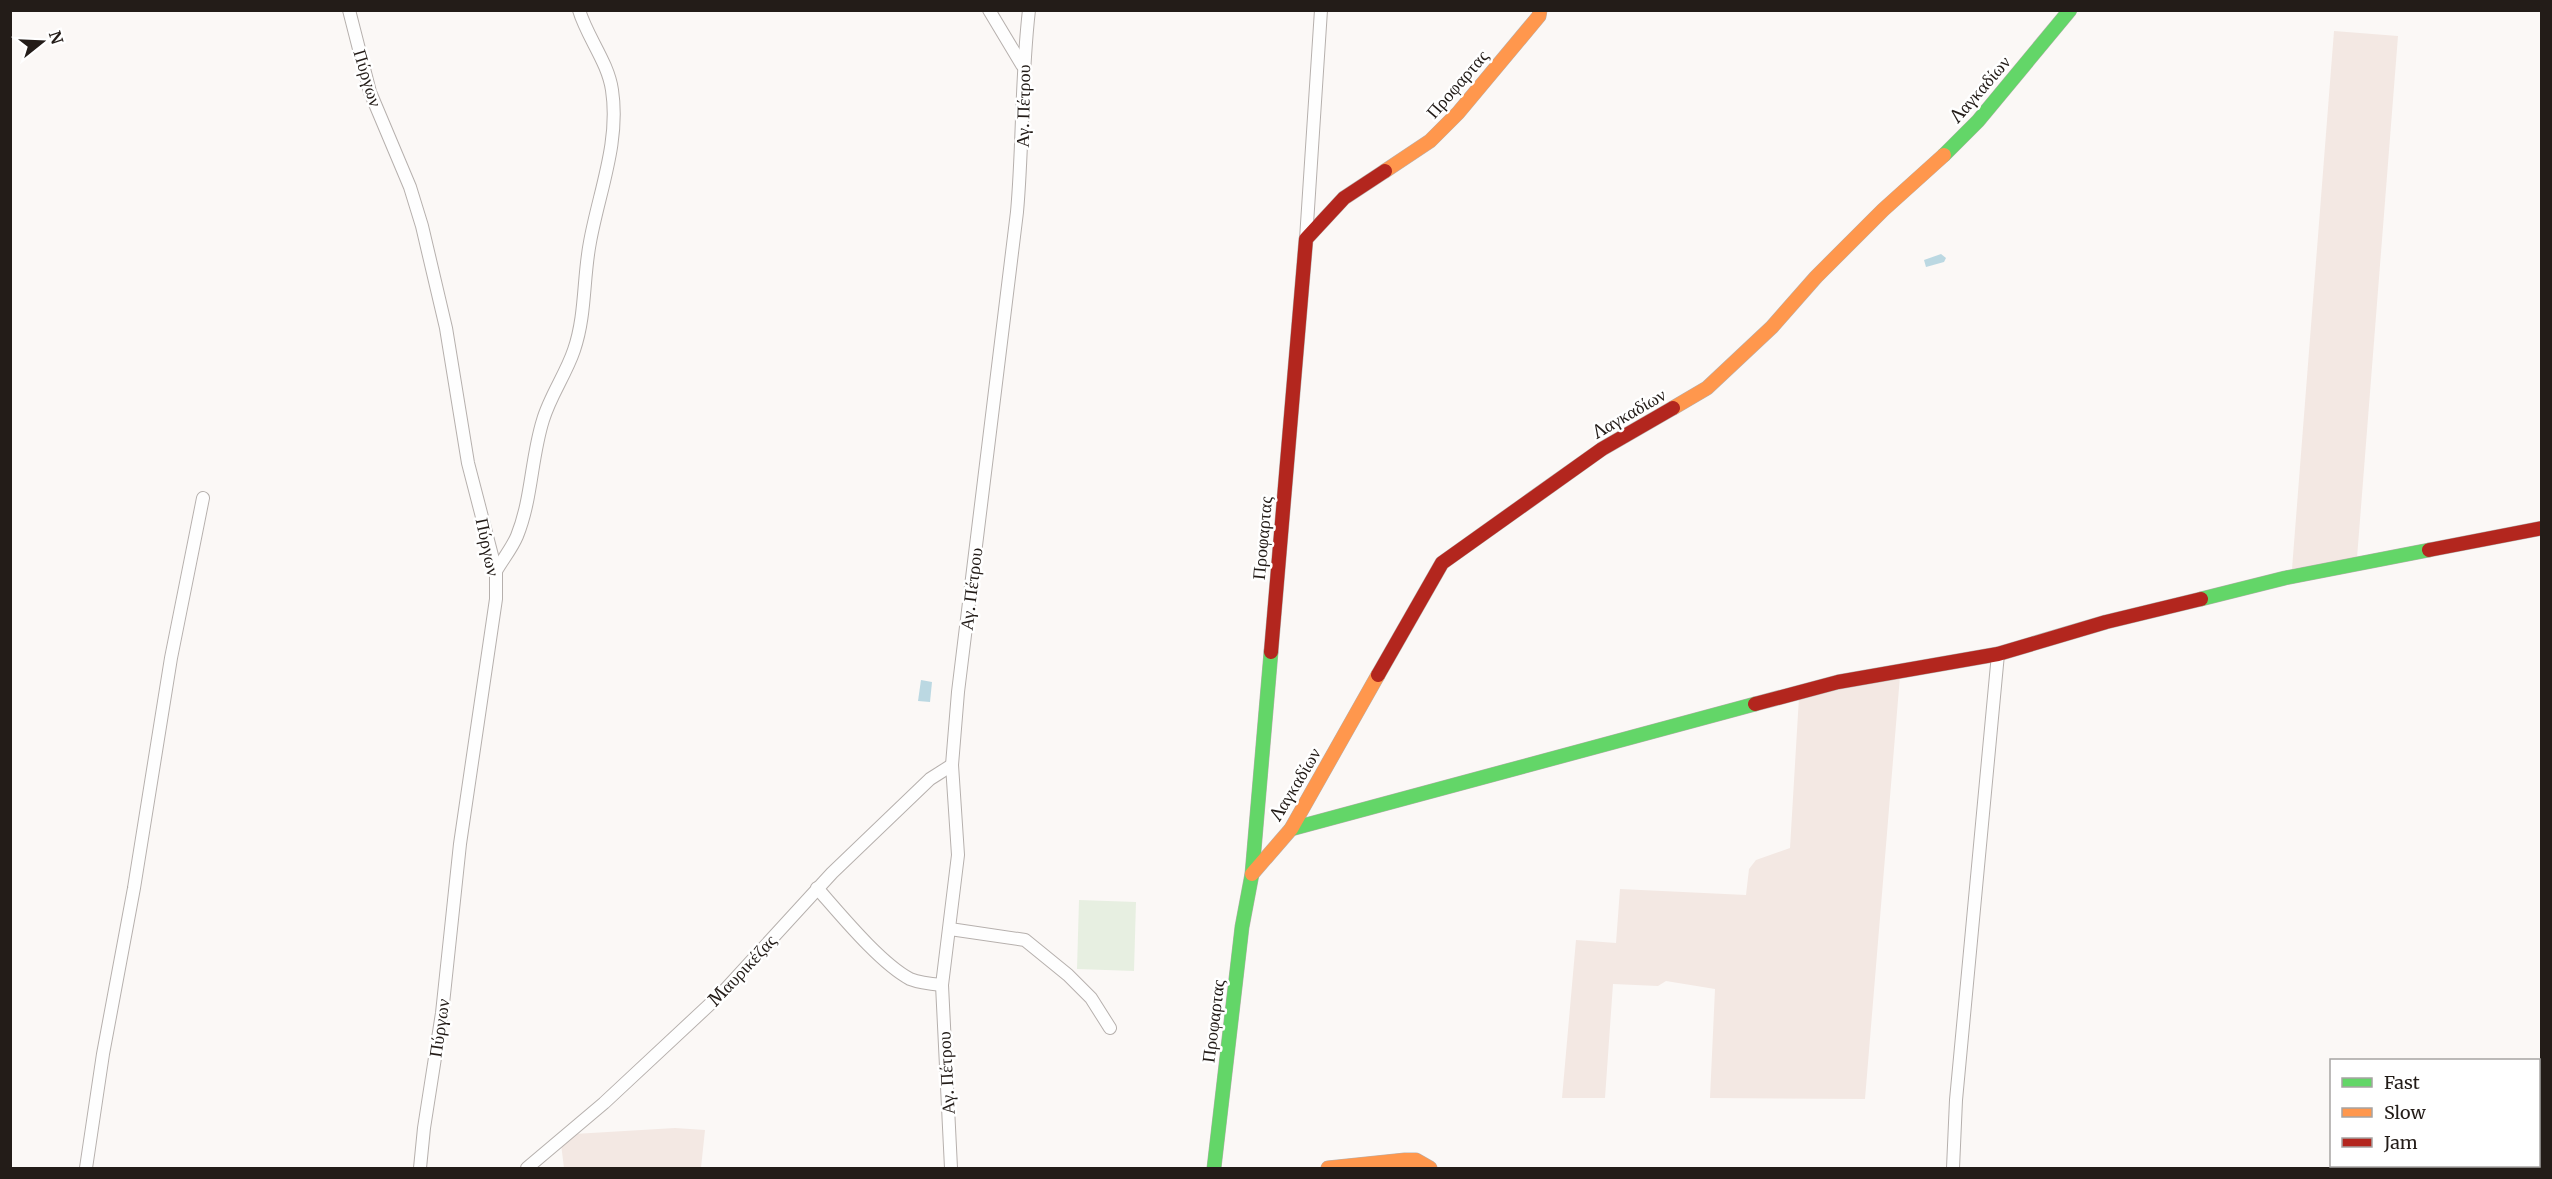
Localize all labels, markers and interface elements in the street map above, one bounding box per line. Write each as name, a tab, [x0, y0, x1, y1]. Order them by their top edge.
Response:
north arrow	[12, 12, 72, 72]
text: N	[45, 28, 68, 47]
street label: Προφαρτας	[1421, 45, 1493, 123]
street label: Πύργων	[348, 47, 388, 109]
street label: Λαγκαδίων	[1944, 51, 2015, 128]
street label: Αγ. Πέτρου	[1011, 64, 1035, 148]
street label: Λαγκαδίων	[1587, 383, 1670, 444]
street label: Προφαρτας	[1247, 495, 1277, 581]
street label: Πύργων	[471, 516, 505, 578]
street label: Αγ. Πέτρου	[955, 546, 987, 632]
street label: Λαγκαδίων	[1264, 743, 1326, 825]
street label: Μαυρικέζας	[703, 929, 781, 1011]
street label: Προφαρτας	[1196, 978, 1230, 1064]
street label: Πύργων	[424, 997, 454, 1059]
street label: Αγ. Πέτρου	[932, 1031, 960, 1115]
legend	[2330, 1059, 2540, 1167]
text: Fast	[2384, 1071, 2420, 1094]
text: Slow	[2384, 1101, 2427, 1124]
text: Jam	[2383, 1131, 2418, 1154]

